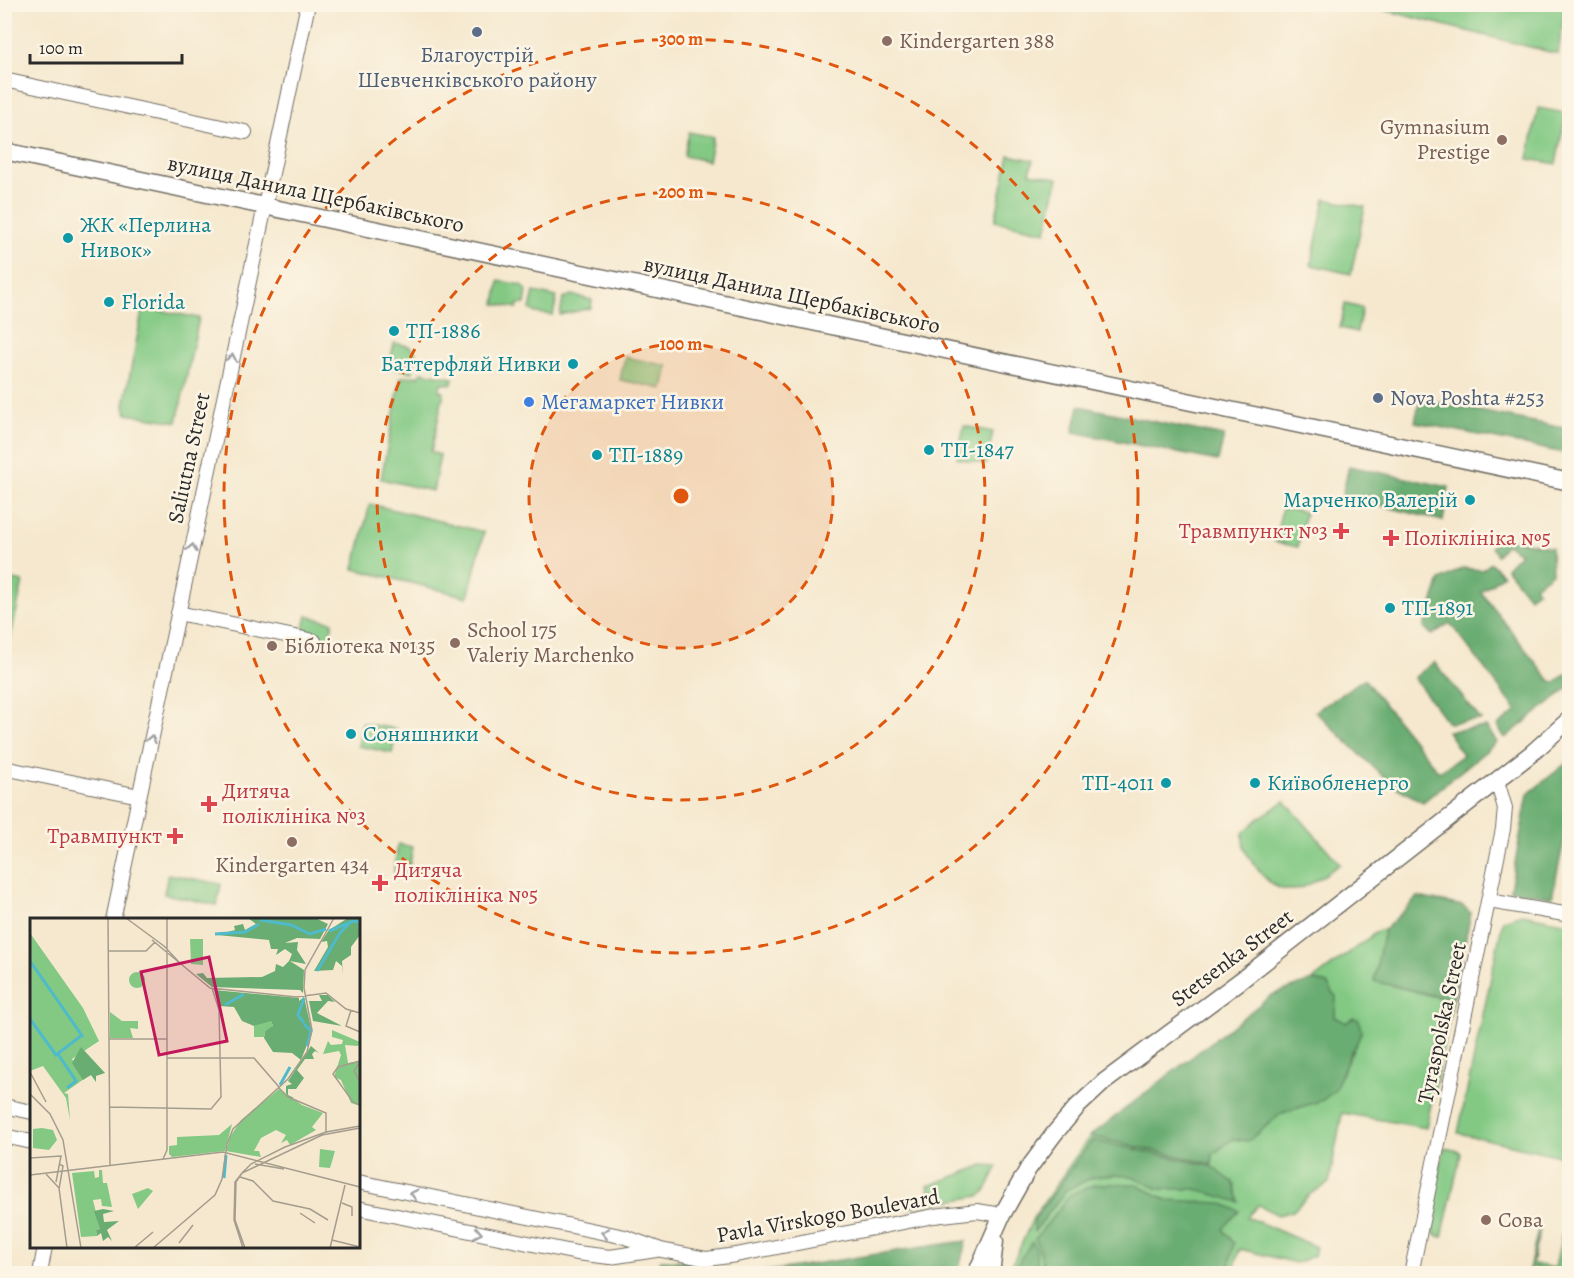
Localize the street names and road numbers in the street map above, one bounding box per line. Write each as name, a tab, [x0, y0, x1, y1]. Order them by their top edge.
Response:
street label: вулиця Данила Щербаківського	[165, 148, 467, 240]
street label: вулиця Данила Щербаківського	[641, 249, 943, 341]
street label: Saliutna Street	[161, 390, 217, 526]
street label: Stetsenka Street	[1165, 902, 1299, 1014]
street label: Tyraspolska Street	[1410, 940, 1474, 1106]
street label: Pavla Virskogo Boulevard	[714, 1182, 942, 1250]

